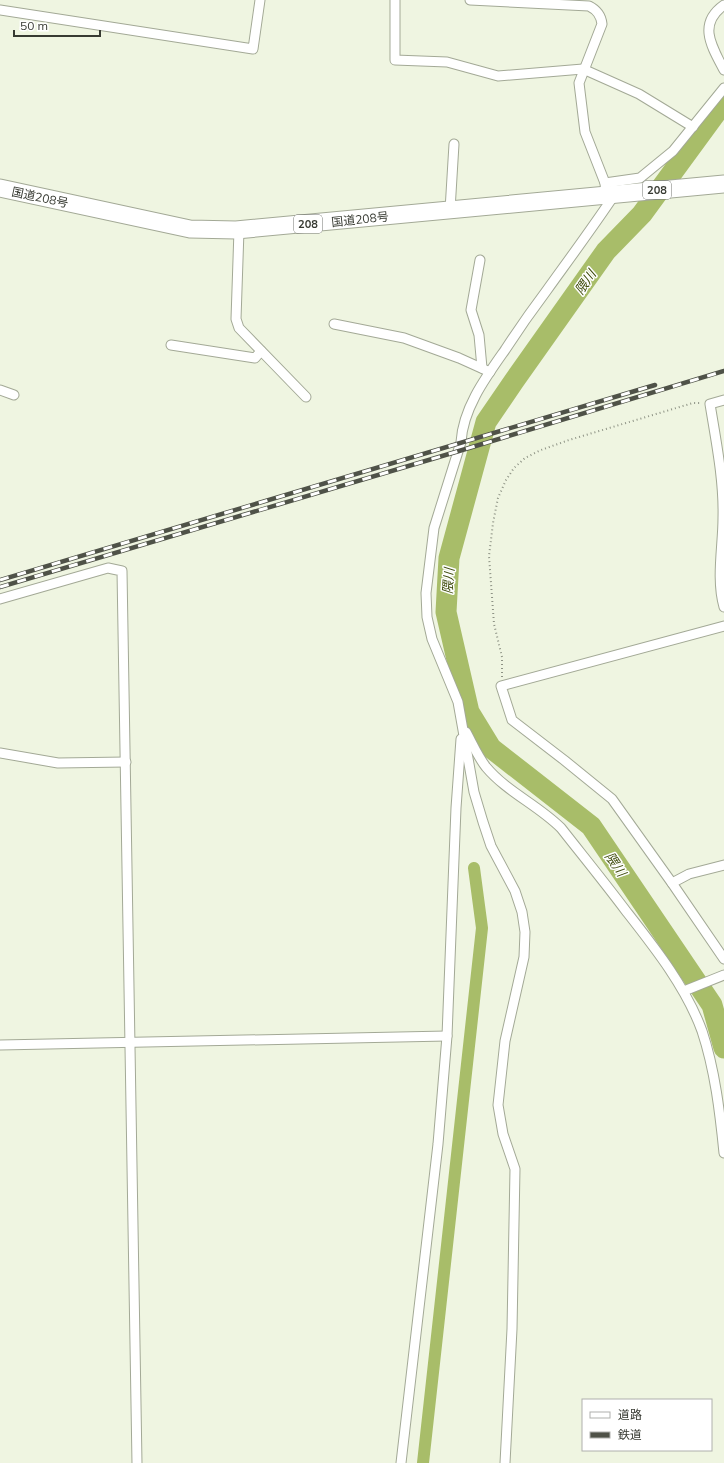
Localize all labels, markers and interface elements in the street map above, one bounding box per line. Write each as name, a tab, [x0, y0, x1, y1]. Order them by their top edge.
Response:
scale bar	[14, 12, 100, 38]
text: 50 m	[20, 18, 48, 33]
road number: 208	[643, 181, 671, 199]
street label: 国道208号	[10, 184, 70, 210]
street label: 国道208号	[331, 209, 389, 229]
road number: 208	[294, 215, 322, 233]
water label: 隈川	[571, 265, 600, 297]
water label: 隈川	[439, 565, 457, 595]
water label: 隈川	[602, 849, 631, 881]
legend	[582, 1399, 712, 1451]
text: 道路	[618, 1407, 642, 1422]
text: 鉄道	[618, 1427, 642, 1442]

